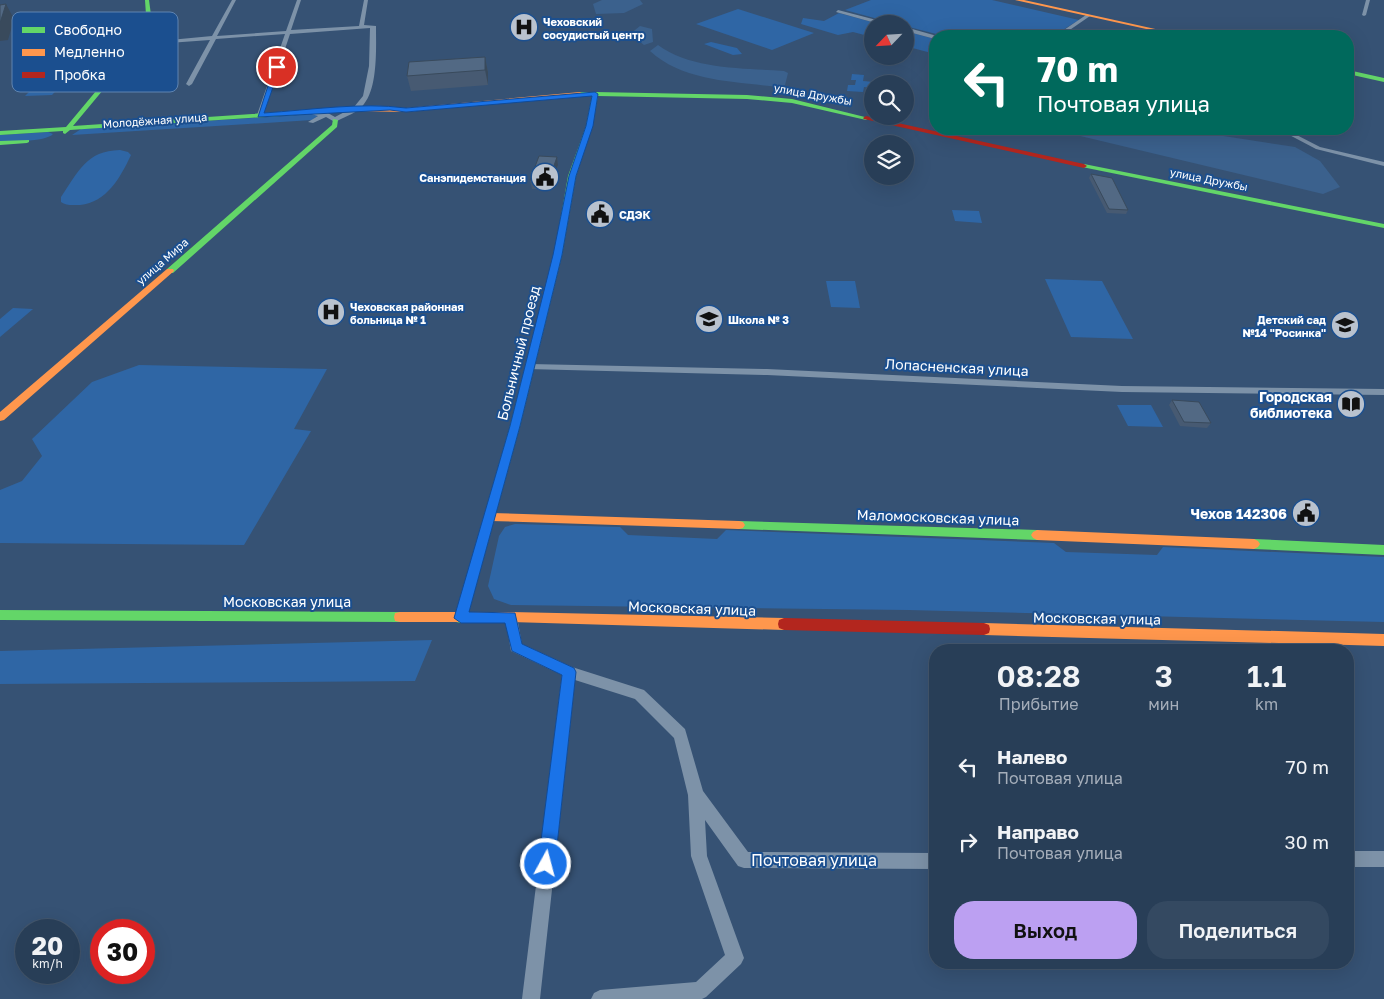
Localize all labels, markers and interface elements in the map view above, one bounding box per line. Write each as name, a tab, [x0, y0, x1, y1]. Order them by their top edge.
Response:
legend	[12, 12, 178, 92]
hospital icon: Чеховский сосудистый центр	[509, 12, 539, 42]
place label: Чеховский сосудистый центр	[543, 15, 645, 41]
north arrow	[864, 15, 914, 65]
map controls	[864, 15, 914, 185]
text: Свободно	[54, 21, 122, 38]
text: Медленно	[54, 43, 125, 60]
pin	[256, 46, 298, 88]
text: 70 m	[1037, 48, 1118, 90]
icon: left	[954, 50, 1019, 115]
icon: arrive	[263, 53, 291, 81]
text: Пробка	[54, 66, 106, 83]
button: search	[864, 75, 914, 125]
street label: улица Дружбы	[773, 81, 853, 107]
text: Почтовая улица	[1037, 90, 1210, 117]
street label: Молодёжная улица	[102, 110, 208, 130]
button: layers	[864, 135, 914, 185]
public building icon: Санэпидемстанция	[530, 162, 560, 192]
street label: улица Дружбы	[1169, 165, 1249, 193]
place label: Санэпидемстанция	[419, 171, 526, 184]
public building icon: СДЭК	[585, 199, 615, 229]
place label: СДЭК	[619, 208, 651, 221]
street label: улица Мира	[134, 235, 190, 287]
street label: Больничный проезд	[493, 283, 543, 422]
hospital icon: Чеховская районная больница № 1	[316, 297, 346, 327]
place label: Чеховская районная больница № 1	[350, 300, 464, 326]
school or university icon: Школа № 3	[694, 304, 724, 334]
school or university icon: Детский сад №14 "Росинка"	[1330, 310, 1360, 340]
place label: Школа № 3	[728, 313, 789, 326]
place label: Детский сад №14 "Росинка"	[1242, 313, 1326, 339]
street label: Лопасненская улица	[885, 355, 1029, 379]
place label: Городская библиотека	[1250, 388, 1332, 421]
library icon: Городская библиотека	[1336, 389, 1366, 419]
public building icon: Чехов 142306	[1291, 498, 1321, 528]
place label: Чехов 142306	[1191, 505, 1287, 522]
street label: Маломосковская улица	[856, 506, 1020, 528]
street label: Московская улица	[223, 593, 351, 610]
street label: Московская улица	[628, 597, 756, 619]
street label: Московская улица	[1033, 608, 1161, 628]
text: 08:28	[997, 658, 1081, 694]
text: 3	[1155, 658, 1173, 694]
text: 1.1	[1247, 658, 1286, 694]
text: Прибытие	[999, 694, 1078, 714]
text: мин	[1148, 694, 1179, 714]
text: km	[1255, 694, 1278, 714]
text: Налево	[997, 745, 1067, 768]
icon: left	[954, 753, 982, 781]
text: 70 m	[1286, 755, 1329, 778]
text: Почтовая улица	[997, 768, 1123, 788]
text: Направо	[997, 820, 1079, 843]
icon: right	[954, 828, 982, 856]
text: 30 m	[1285, 830, 1329, 853]
position arrow	[519, 837, 571, 889]
text: Почтовая улица	[997, 843, 1123, 863]
street label: Почтовая улица	[751, 850, 877, 870]
button: Выход	[954, 901, 1137, 959]
button: Поделиться	[1147, 901, 1329, 959]
speed limit sign: 30	[90, 919, 155, 984]
text: 20	[32, 930, 63, 961]
text: km/h	[32, 956, 63, 971]

